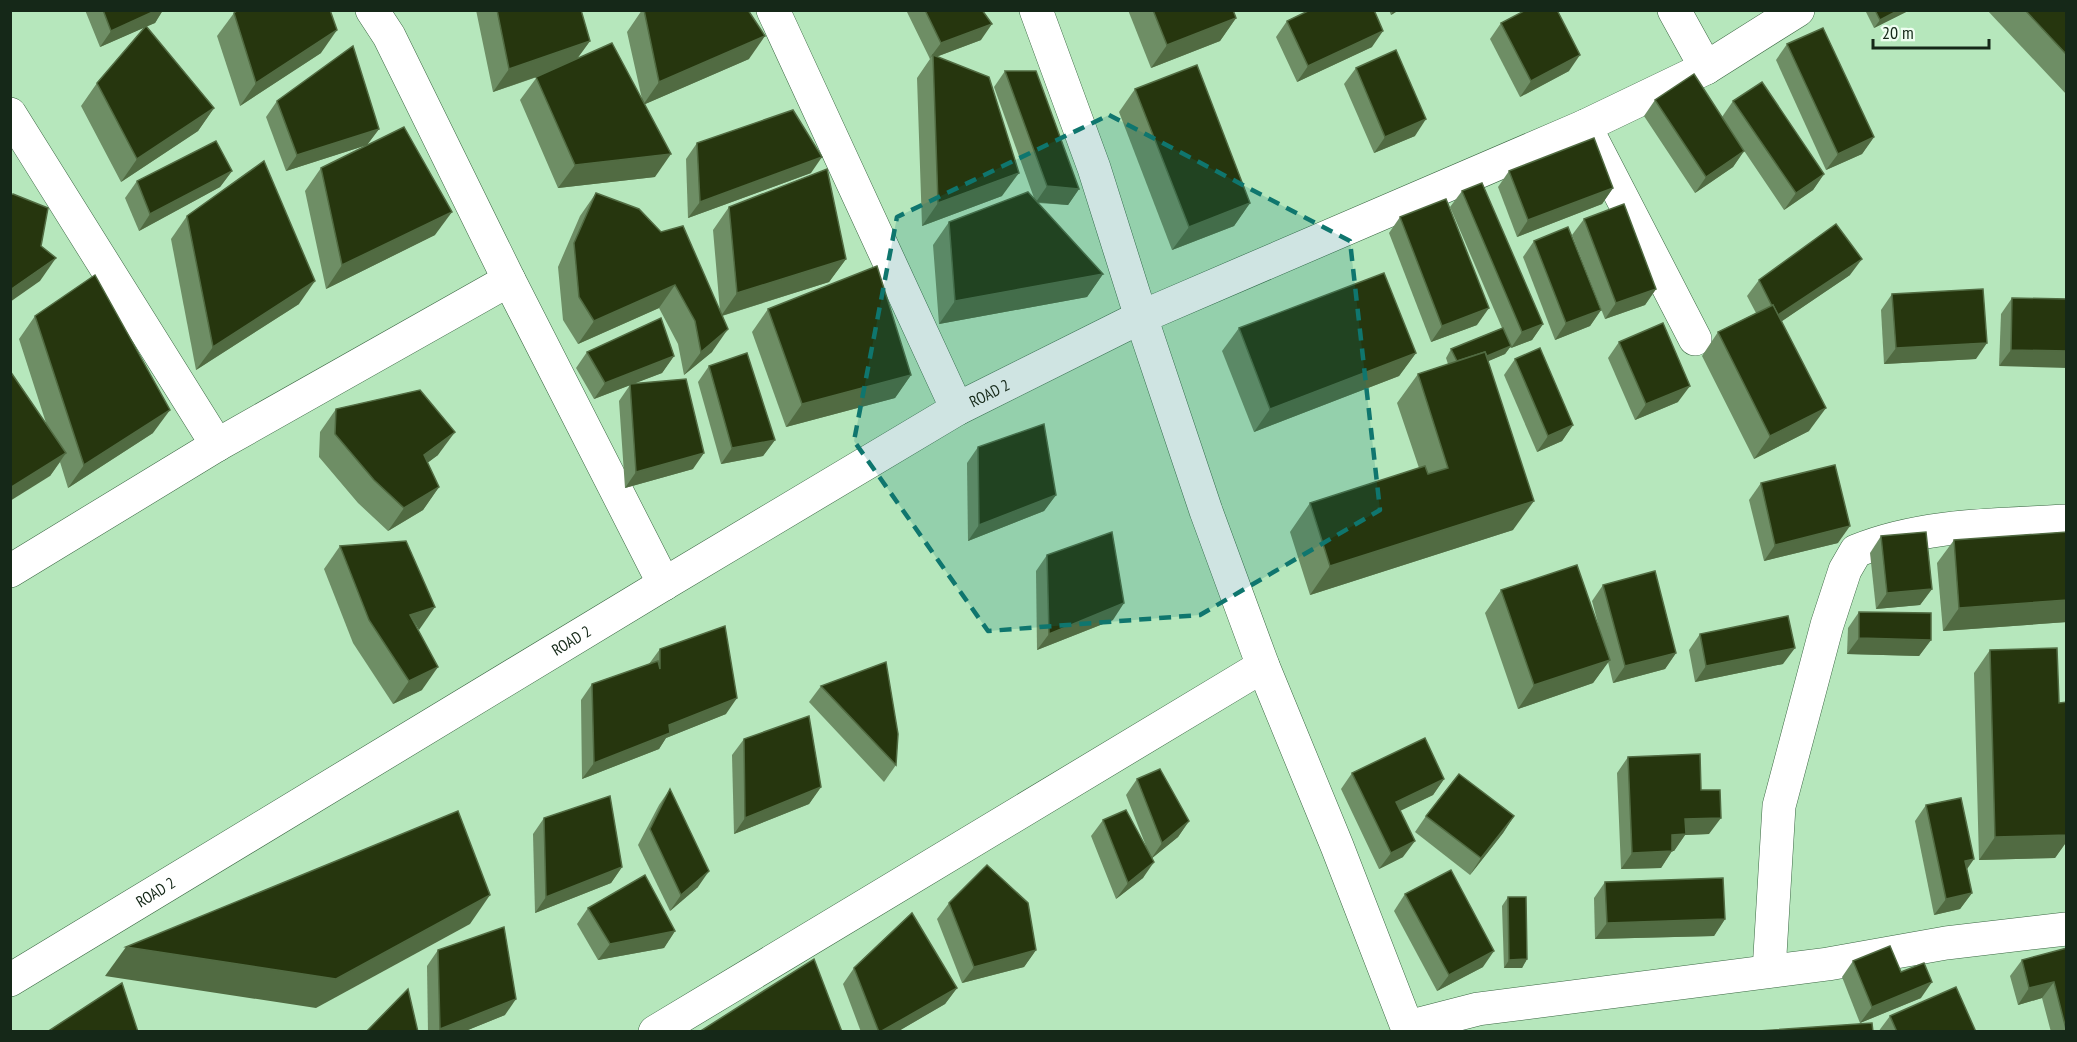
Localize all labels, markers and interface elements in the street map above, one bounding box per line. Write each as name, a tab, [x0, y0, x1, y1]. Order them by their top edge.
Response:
scale bar	[1873, 12, 1988, 50]
text: 20 m	[1882, 21, 1914, 44]
street label: ROAD 2	[966, 374, 1013, 411]
street label: ROAD 2	[548, 621, 594, 660]
street label: ROAD 2	[132, 872, 179, 911]

